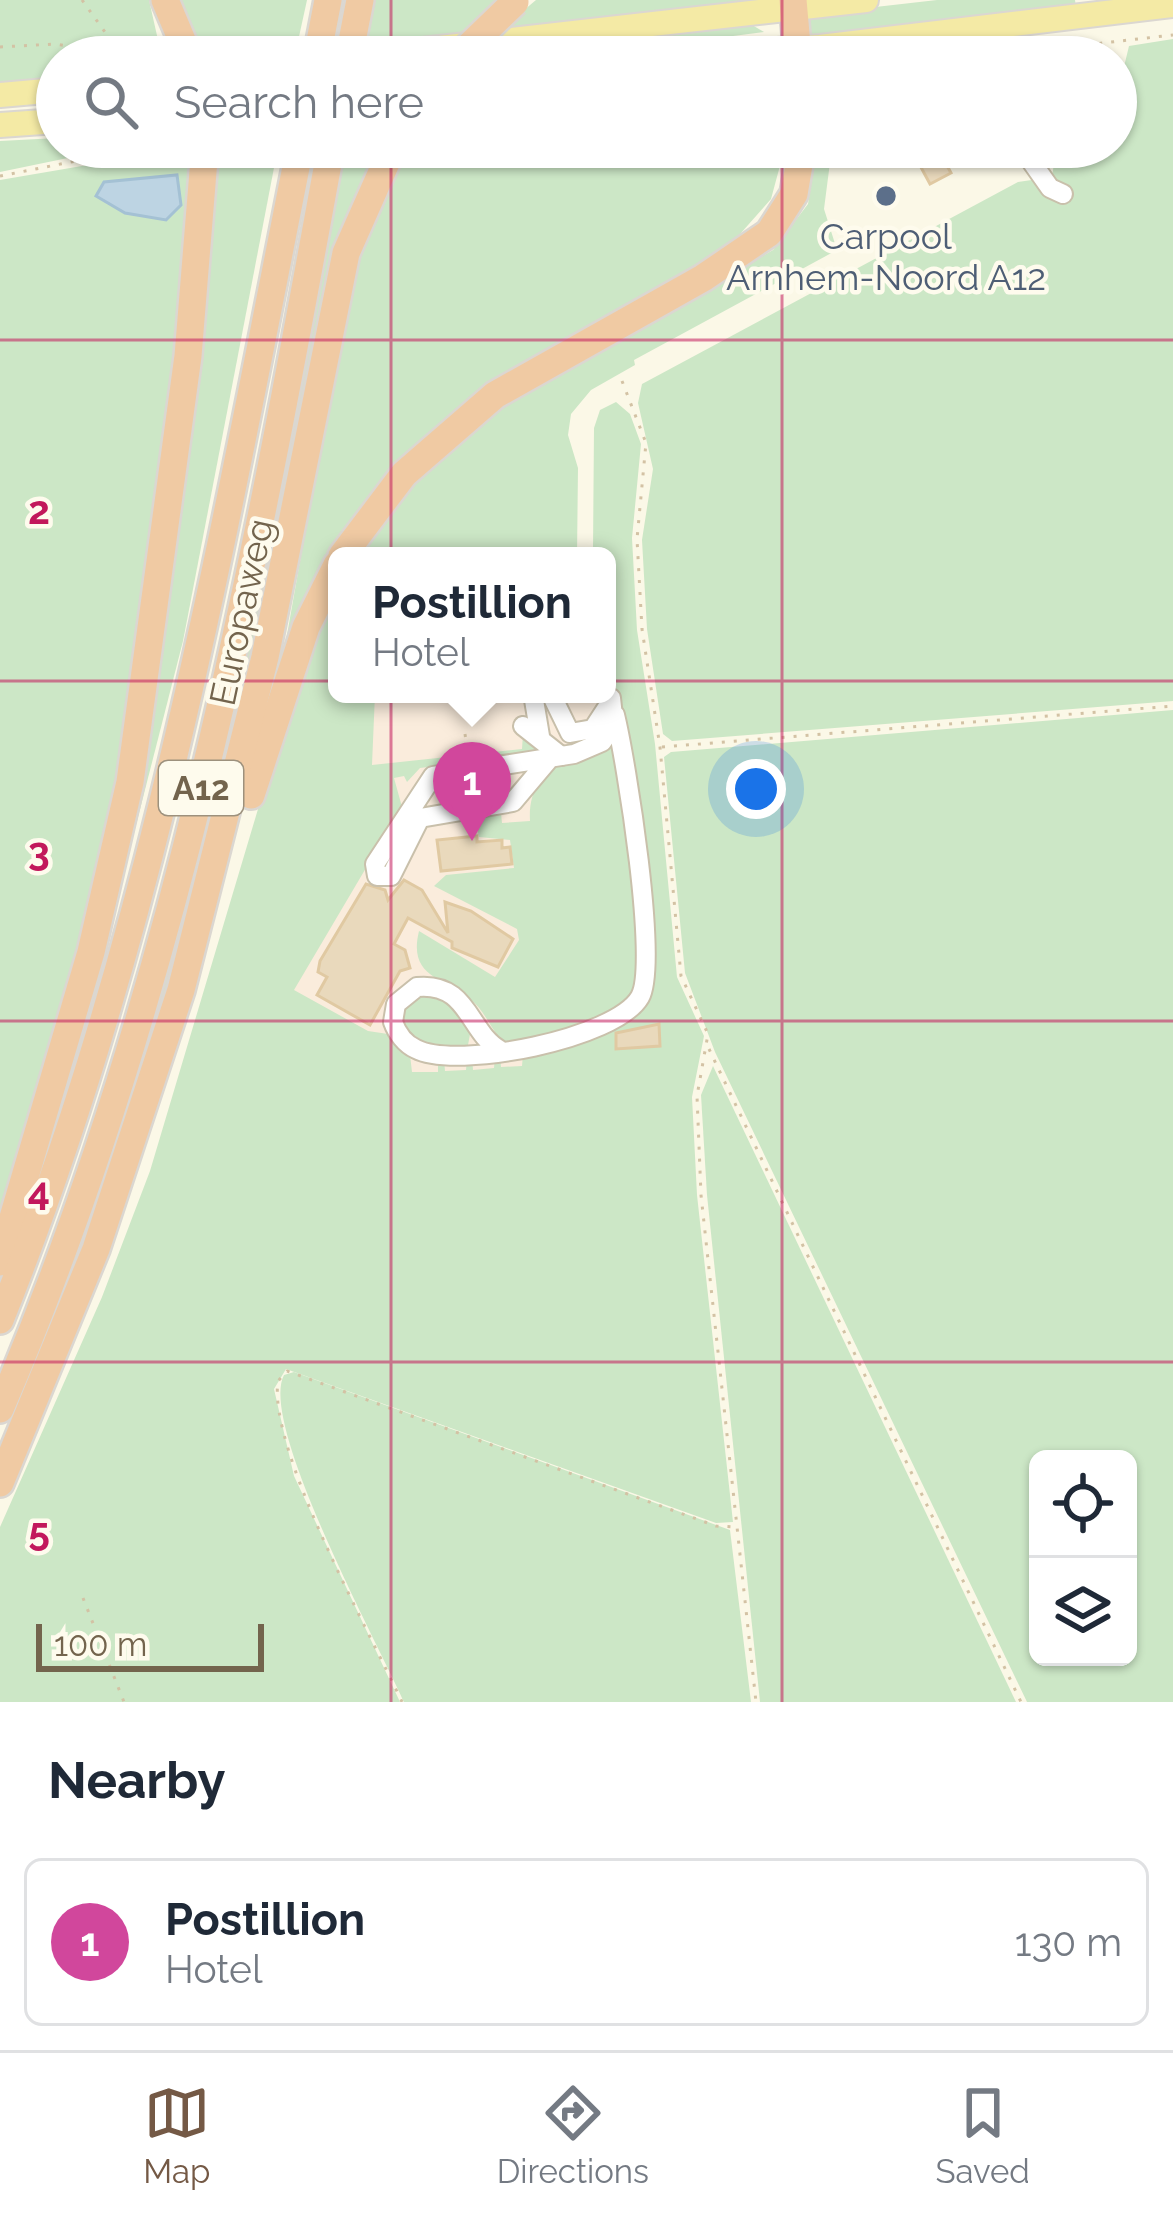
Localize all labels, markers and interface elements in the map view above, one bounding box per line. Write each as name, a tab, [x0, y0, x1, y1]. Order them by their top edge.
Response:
search box	[36, 36, 1137, 168]
icon: search	[78, 69, 144, 135]
text: Search here	[174, 76, 424, 129]
marker: Carpool Arnhem-Noord A12	[873, 183, 899, 209]
place label: Carpool Arnhem-Noord A12	[726, 215, 1046, 298]
text: 2	[28, 487, 50, 533]
street label: Europaweg	[201, 515, 281, 709]
popup	[328, 547, 616, 703]
text: Postillion	[372, 576, 572, 629]
text: Hotel	[372, 629, 470, 675]
pin: 1	[433, 742, 511, 841]
your location	[726, 759, 786, 819]
road number: A12	[159, 761, 243, 815]
text: 3	[28, 828, 50, 874]
text: 4	[28, 1168, 50, 1214]
map controls	[1029, 1450, 1137, 1666]
button: locate	[1029, 1450, 1137, 1558]
text: 5	[28, 1508, 50, 1554]
button: layers	[1029, 1558, 1137, 1666]
scale bar	[36, 1618, 264, 1671]
text: 100 m	[54, 1625, 147, 1664]
text: Nearby	[48, 1750, 225, 1810]
text: Postillion	[165, 1893, 365, 1946]
text: 1	[80, 1919, 100, 1965]
text: 130 m	[1015, 1919, 1122, 1965]
text: Hotel	[165, 1946, 263, 1992]
tab: Map	[143, 2080, 210, 2191]
tab: Directions	[497, 2080, 649, 2191]
tab: Saved	[935, 2080, 1030, 2191]

